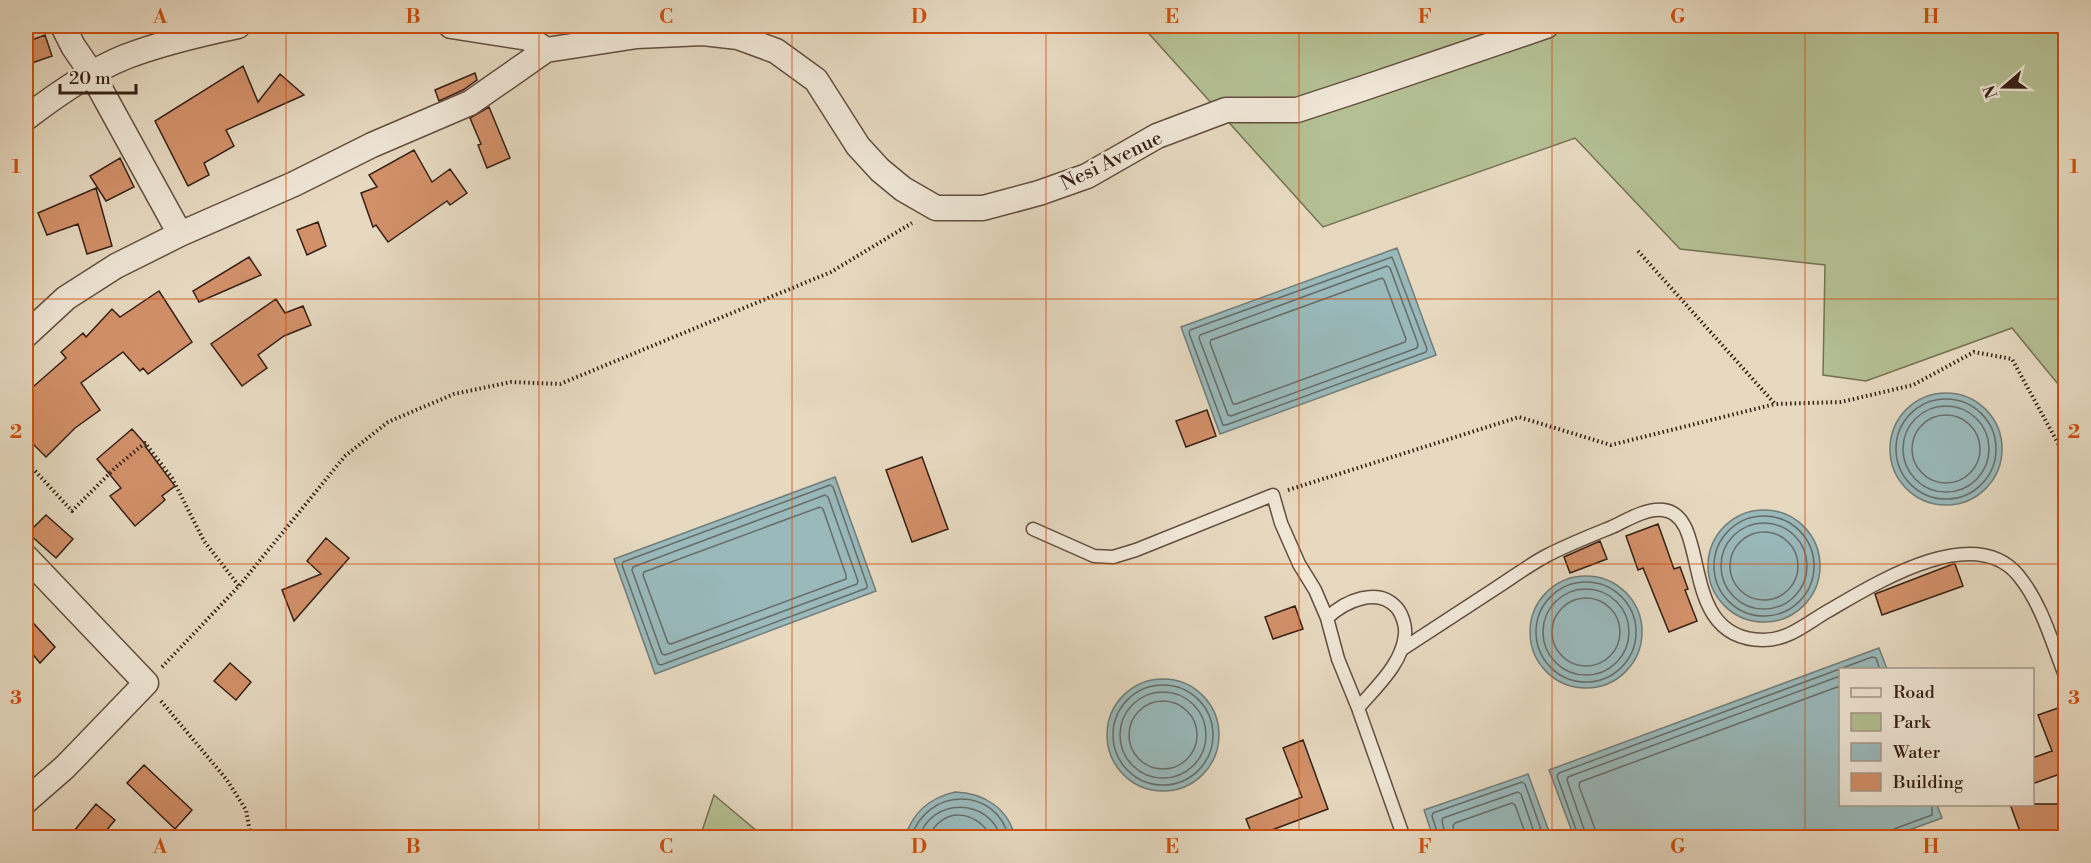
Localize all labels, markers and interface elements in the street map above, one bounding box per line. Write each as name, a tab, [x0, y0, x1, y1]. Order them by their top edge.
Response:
text: A	[152, 5, 168, 30]
text: B	[405, 5, 421, 30]
text: C	[659, 5, 673, 30]
text: D	[911, 5, 927, 30]
text: E	[1165, 5, 1179, 30]
text: F	[1418, 5, 1432, 30]
text: G	[1670, 5, 1686, 30]
text: H	[1923, 5, 1940, 30]
scale bar	[60, 57, 136, 95]
north arrow	[1974, 57, 2034, 117]
text: 20 m	[69, 67, 111, 90]
text: N	[1979, 82, 2002, 101]
street label: Nesi Avenue	[1057, 126, 1167, 197]
text: 1	[11, 155, 21, 180]
text: 1	[2069, 155, 2079, 180]
text: 2	[10, 420, 22, 445]
text: 2	[2068, 420, 2080, 445]
legend	[1839, 668, 2034, 806]
text: Road	[1893, 681, 1936, 704]
text: 3	[10, 686, 22, 711]
text: 3	[2068, 686, 2080, 711]
text: Park	[1893, 711, 1932, 734]
text: Water	[1892, 741, 1941, 764]
text: Building	[1892, 771, 1964, 794]
text: A	[152, 835, 168, 860]
text: B	[405, 835, 421, 860]
text: C	[659, 835, 673, 860]
text: D	[911, 835, 927, 860]
text: E	[1165, 835, 1179, 860]
text: F	[1418, 835, 1432, 860]
text: G	[1670, 835, 1686, 860]
text: H	[1923, 835, 1940, 860]

